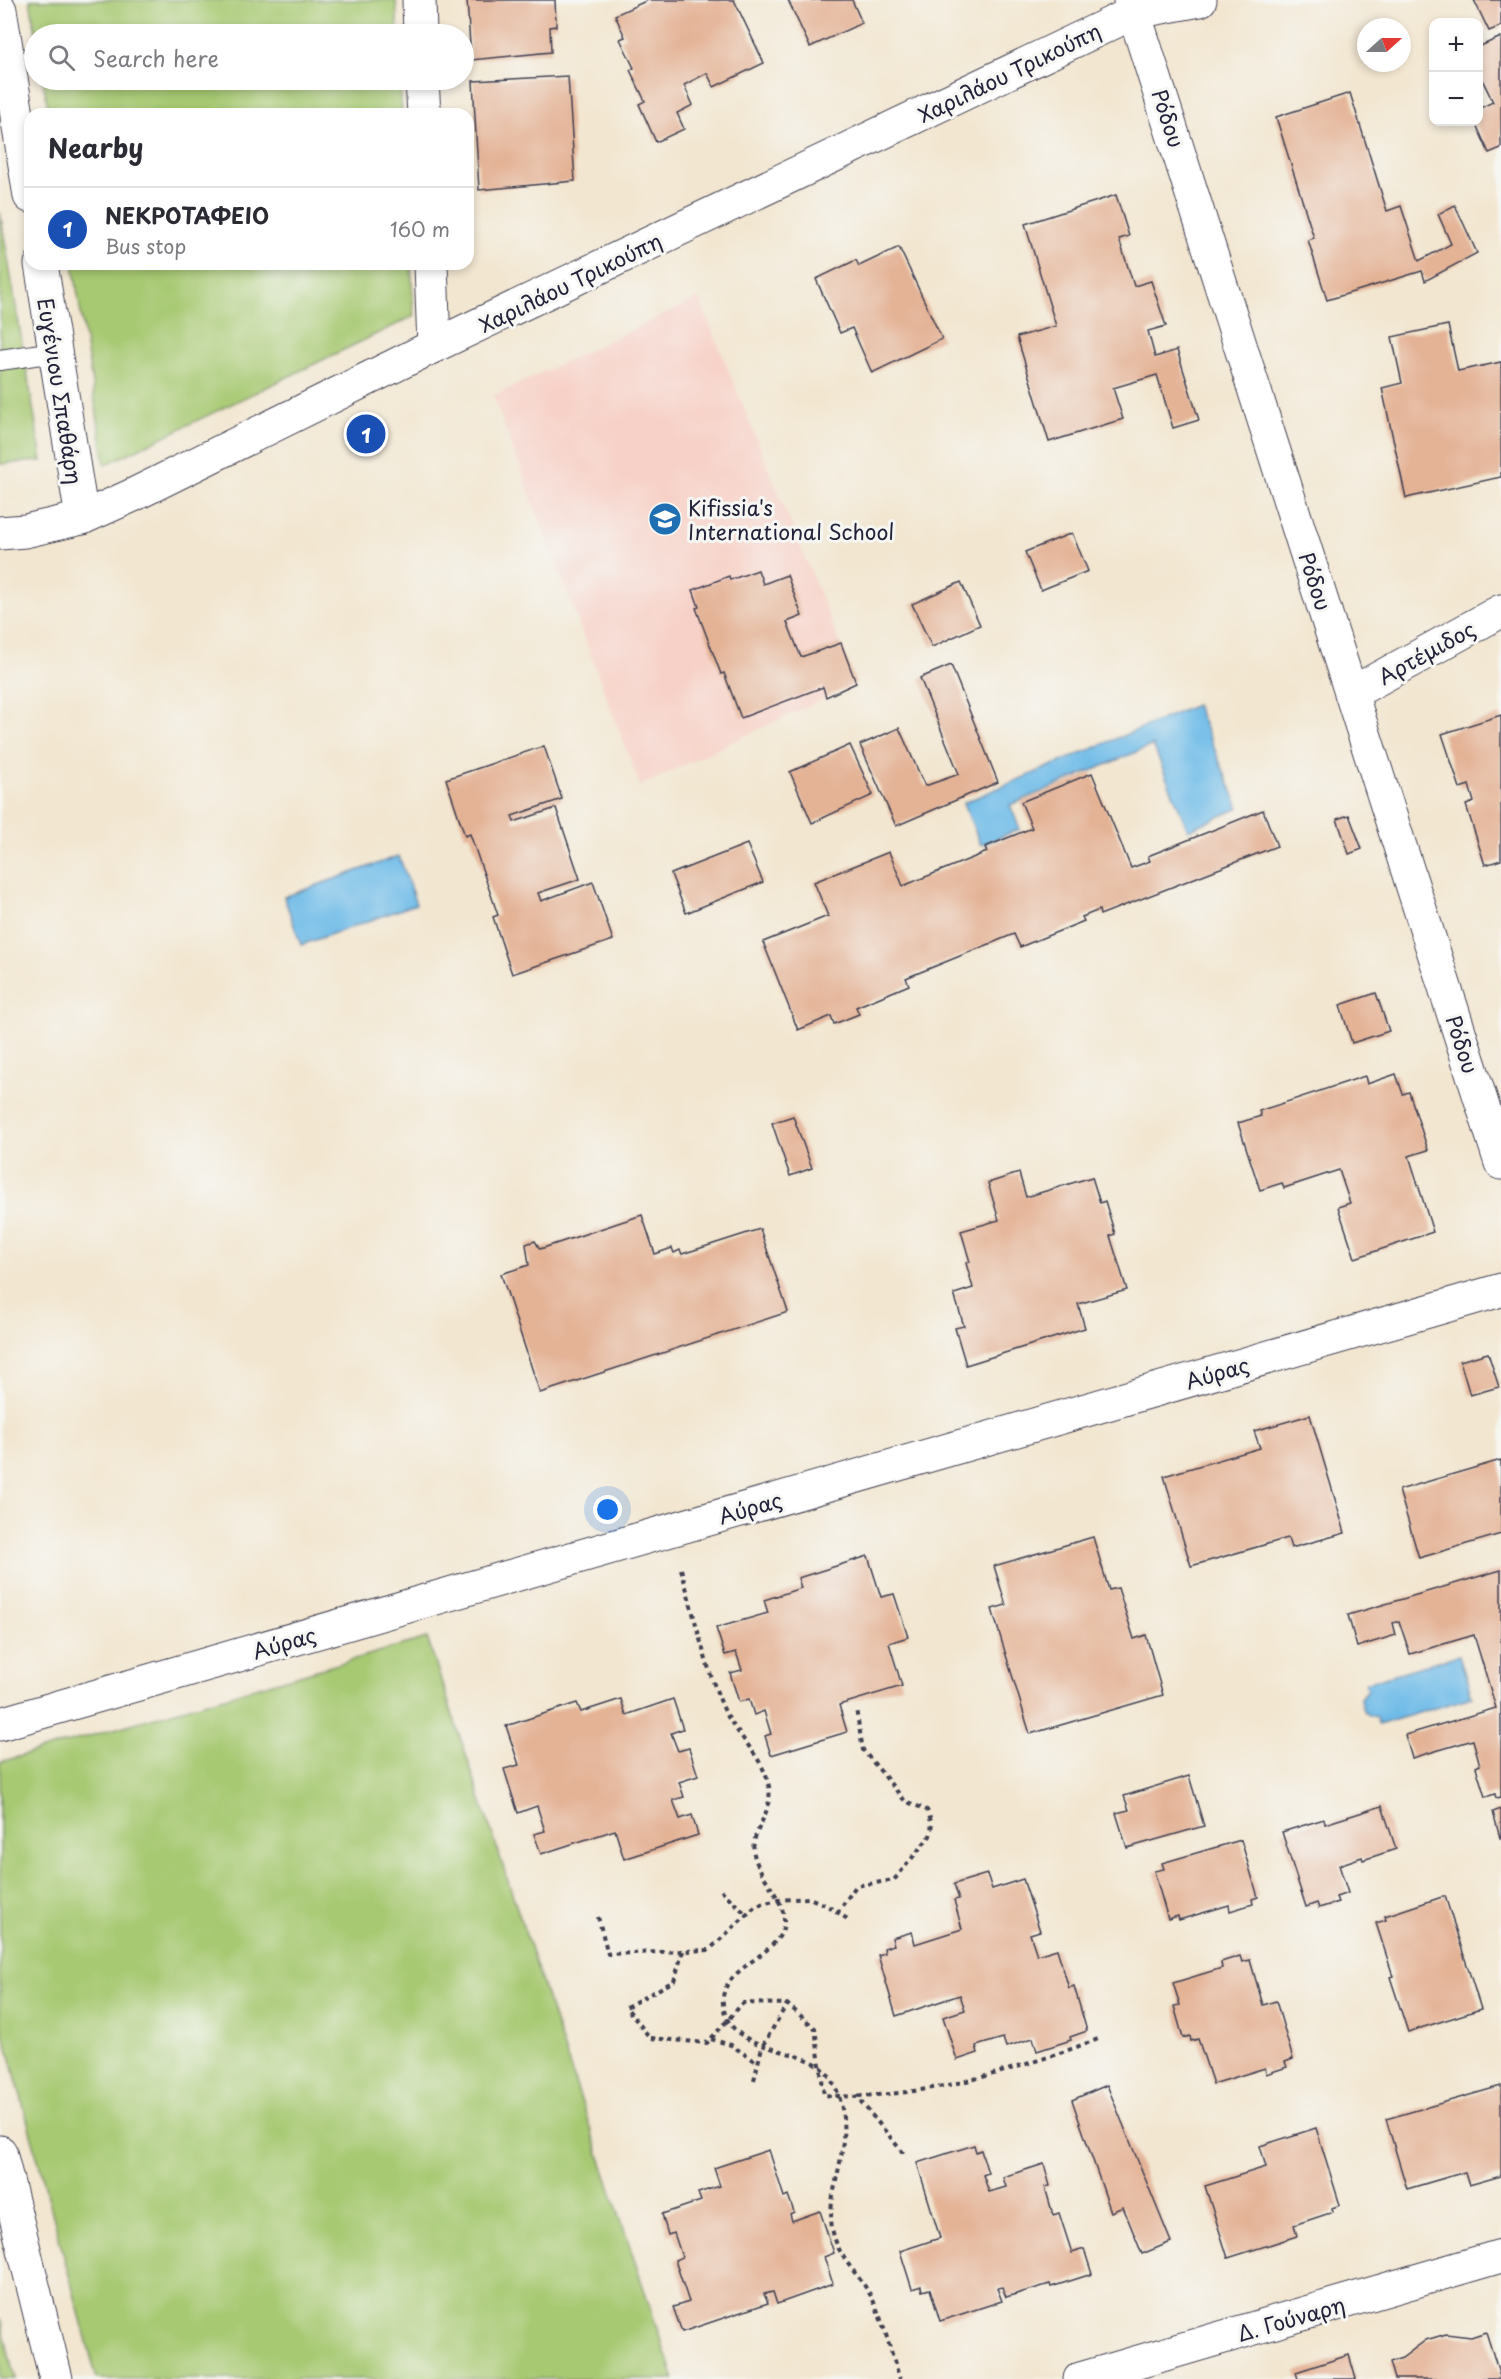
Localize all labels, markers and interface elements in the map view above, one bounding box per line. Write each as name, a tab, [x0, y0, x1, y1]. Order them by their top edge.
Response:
street label: Χαριλάου Τρικούπη	[912, 14, 1106, 130]
north arrow	[1357, 18, 1411, 72]
map controls	[1429, 18, 1483, 126]
button: +	[1429, 18, 1483, 72]
search box	[24, 24, 474, 90]
icon: search	[45, 41, 78, 74]
text: Search here	[93, 41, 219, 74]
button: −	[1429, 72, 1483, 126]
street label: Ρόδου	[1145, 85, 1193, 151]
text: Nearby	[48, 128, 143, 167]
text: ΝΕΚΡΟΤΑΦΕΙΟ	[105, 198, 269, 231]
text: 1	[63, 214, 72, 244]
text: 160 m	[390, 214, 450, 244]
street label: Χαριλάου Τρικούπη	[473, 224, 667, 340]
text: Bus stop	[105, 231, 186, 261]
street label: Ευγένιου Σπαθάρη	[30, 295, 92, 487]
pin: 1	[346, 412, 386, 456]
place label: Kifissia's International School	[688, 491, 894, 547]
school or university icon: Kifissia's International School	[647, 501, 683, 537]
street label: Ρόδου	[1292, 548, 1340, 614]
street label: Αρτέμιδος	[1372, 612, 1480, 692]
street label: Ρόδου	[1439, 1011, 1487, 1077]
street label: Αύρας	[1181, 1348, 1253, 1396]
street label: Αύρας	[714, 1483, 786, 1531]
your location	[593, 1495, 622, 1524]
street label: Αύρας	[248, 1618, 320, 1666]
street label: Δ. Γούναρη	[1233, 2287, 1349, 2349]

